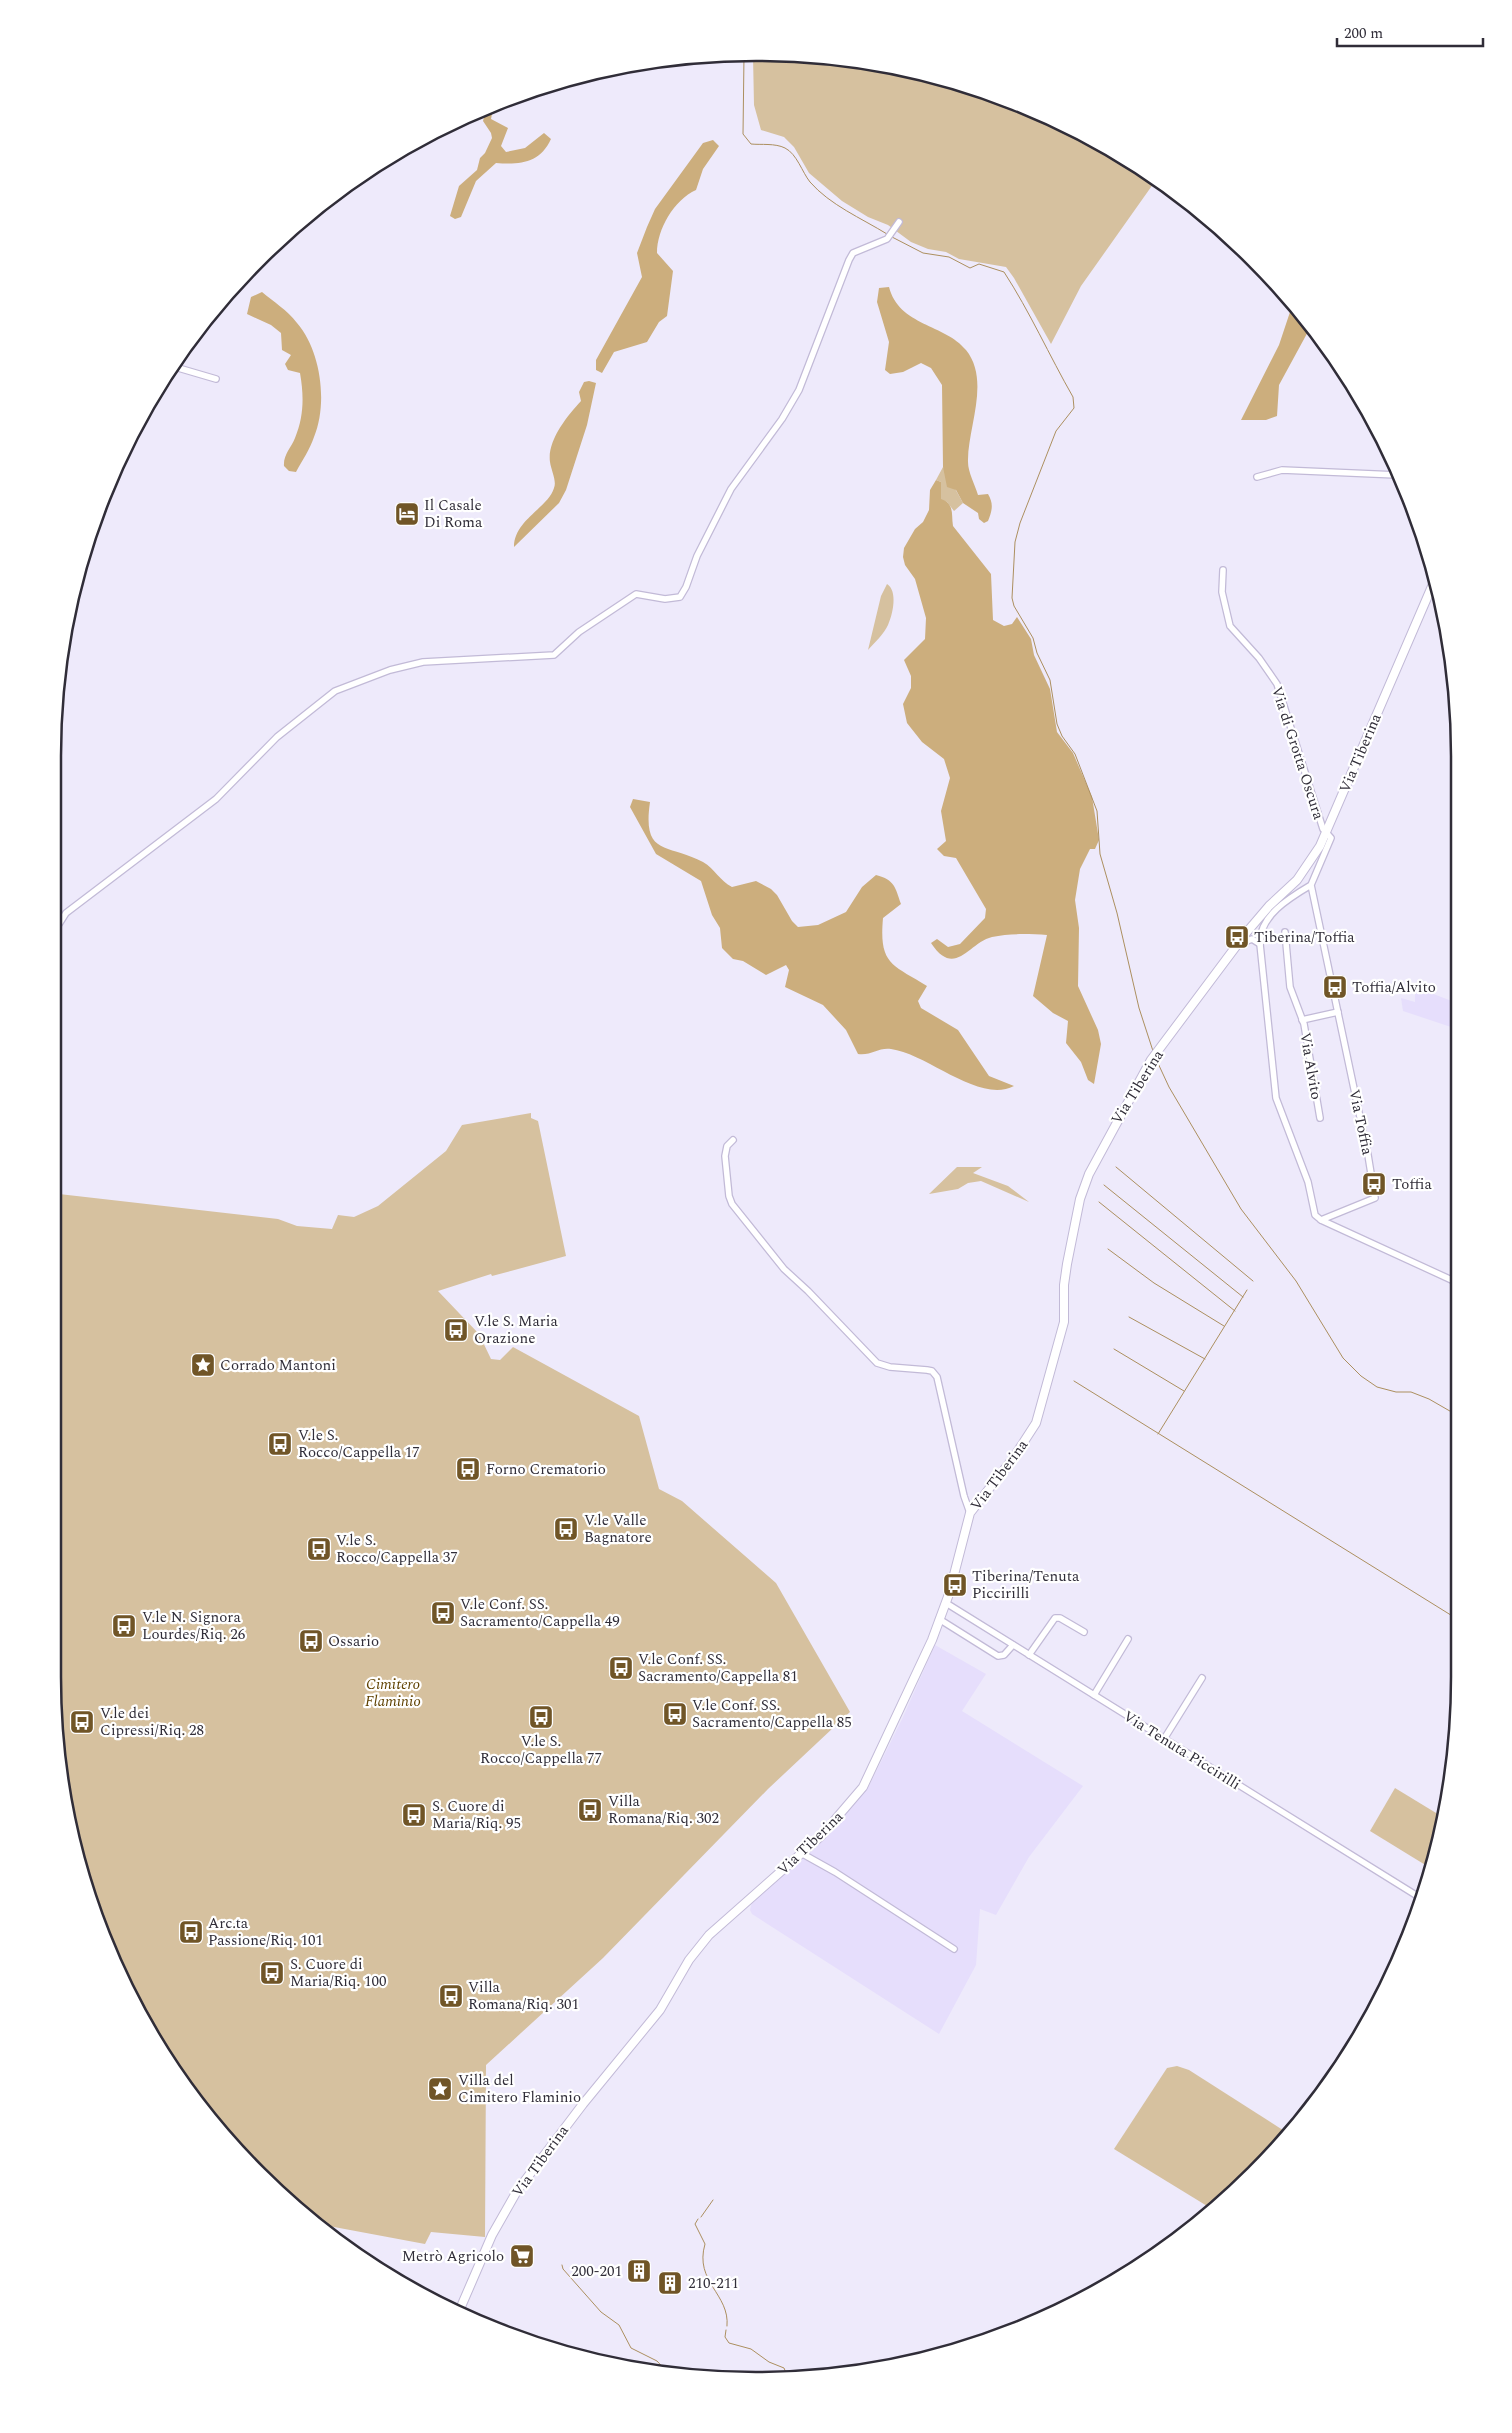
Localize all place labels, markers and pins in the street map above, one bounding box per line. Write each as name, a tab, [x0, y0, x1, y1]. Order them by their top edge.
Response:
place label: Il Casale Di Roma	[424, 494, 483, 534]
hotel icon: Il Casale Di Roma	[394, 501, 420, 527]
bus stop icon: Tiberina/Toffia	[1224, 924, 1250, 950]
place label: Tiberina/Toffia	[1254, 926, 1355, 949]
bus stop icon: Toffia/Alvito	[1322, 974, 1348, 1000]
place label: Toffia/Alvito	[1352, 976, 1436, 999]
bus stop icon: Toffia	[1361, 1171, 1387, 1197]
place label: Toffia	[1392, 1173, 1432, 1196]
place label: V.le S. Maria Orazione	[474, 1310, 558, 1350]
bus stop icon: V.le S. Maria Orazione	[443, 1317, 469, 1343]
place icon: Corrado Mantoni	[190, 1352, 216, 1378]
place label: Corrado Mantoni	[220, 1354, 336, 1377]
place label: V.le S. Rocco/Cappella 17	[298, 1424, 420, 1464]
bus stop icon: V.le S. Rocco/Cappella 17	[267, 1431, 293, 1457]
bus stop icon: Forno Crematorio	[455, 1456, 481, 1482]
place label: Forno Crematorio	[486, 1458, 606, 1481]
place label: V.le Valle Bagnatore	[584, 1509, 652, 1549]
bus stop icon: V.le Valle Bagnatore	[553, 1516, 579, 1542]
place label: V.le S. Rocco/Cappella 37	[336, 1529, 458, 1569]
bus stop icon: V.le S. Rocco/Cappella 37	[306, 1536, 332, 1562]
place label: Tiberina/Tenuta Piccirilli	[972, 1565, 1080, 1605]
bus stop icon: Tiberina/Tenuta Piccirilli	[942, 1572, 968, 1598]
place label: V.le Conf. SS. Sacramento/Cappella 49	[460, 1593, 620, 1633]
bus stop icon: V.le Conf. SS. Sacramento/Cappella 49	[430, 1600, 456, 1626]
place label: V.le N. Signora Lourdes/Riq. 26	[142, 1606, 246, 1646]
bus stop icon: V.le N. Signora Lourdes/Riq. 26	[111, 1613, 137, 1639]
bus stop icon: Ossario	[298, 1628, 324, 1654]
place label: Ossario	[328, 1630, 379, 1653]
place label: V.le Conf. SS. Sacramento/Cappella 81	[638, 1648, 798, 1688]
bus stop icon: V.le Conf. SS. Sacramento/Cappella 81	[608, 1655, 634, 1681]
place label: V.le Conf. SS. Sacramento/Cappella 85	[692, 1694, 852, 1734]
bus stop icon: V.le Conf. SS. Sacramento/Cappella 85	[662, 1701, 688, 1727]
place label: V.le dei Cipressi/Riq. 28	[100, 1702, 204, 1742]
bus stop icon: V.le S. Rocco/Cappella 77	[528, 1704, 554, 1730]
bus stop icon: V.le dei Cipressi/Riq. 28	[69, 1709, 95, 1735]
place label: V.le S. Rocco/Cappella 77	[480, 1730, 602, 1770]
place label: Villa Romana/Riq. 302	[608, 1790, 719, 1830]
place label: S. Cuore di Maria/Riq. 95	[432, 1795, 521, 1835]
bus stop icon: Villa Romana/Riq. 302	[577, 1797, 603, 1823]
bus stop icon: S. Cuore di Maria/Riq. 95	[401, 1802, 427, 1828]
place label: Arc.ta Passione/Riq. 101	[208, 1912, 323, 1952]
bus stop icon: Arc.ta Passione/Riq. 101	[178, 1919, 204, 1945]
place label: S. Cuore di Maria/Riq. 100	[290, 1953, 386, 1993]
bus stop icon: S. Cuore di Maria/Riq. 100	[259, 1960, 285, 1986]
place label: Villa Romana/Riq. 301	[468, 1976, 579, 2016]
bus stop icon: Villa Romana/Riq. 301	[438, 1983, 464, 2009]
place label: Villa del Cimitero Flaminio	[458, 2069, 581, 2109]
place icon: Villa del Cimitero Flaminio	[427, 2076, 453, 2102]
supermarket icon: Metrò Agricolo	[509, 2243, 535, 2269]
place label: Metrò Agricolo	[402, 2245, 504, 2268]
building icon: 200-201	[626, 2258, 652, 2284]
place label: 200-201	[571, 2260, 622, 2283]
building icon: 210-211	[657, 2270, 683, 2296]
place label: 210-211	[688, 2272, 739, 2295]

